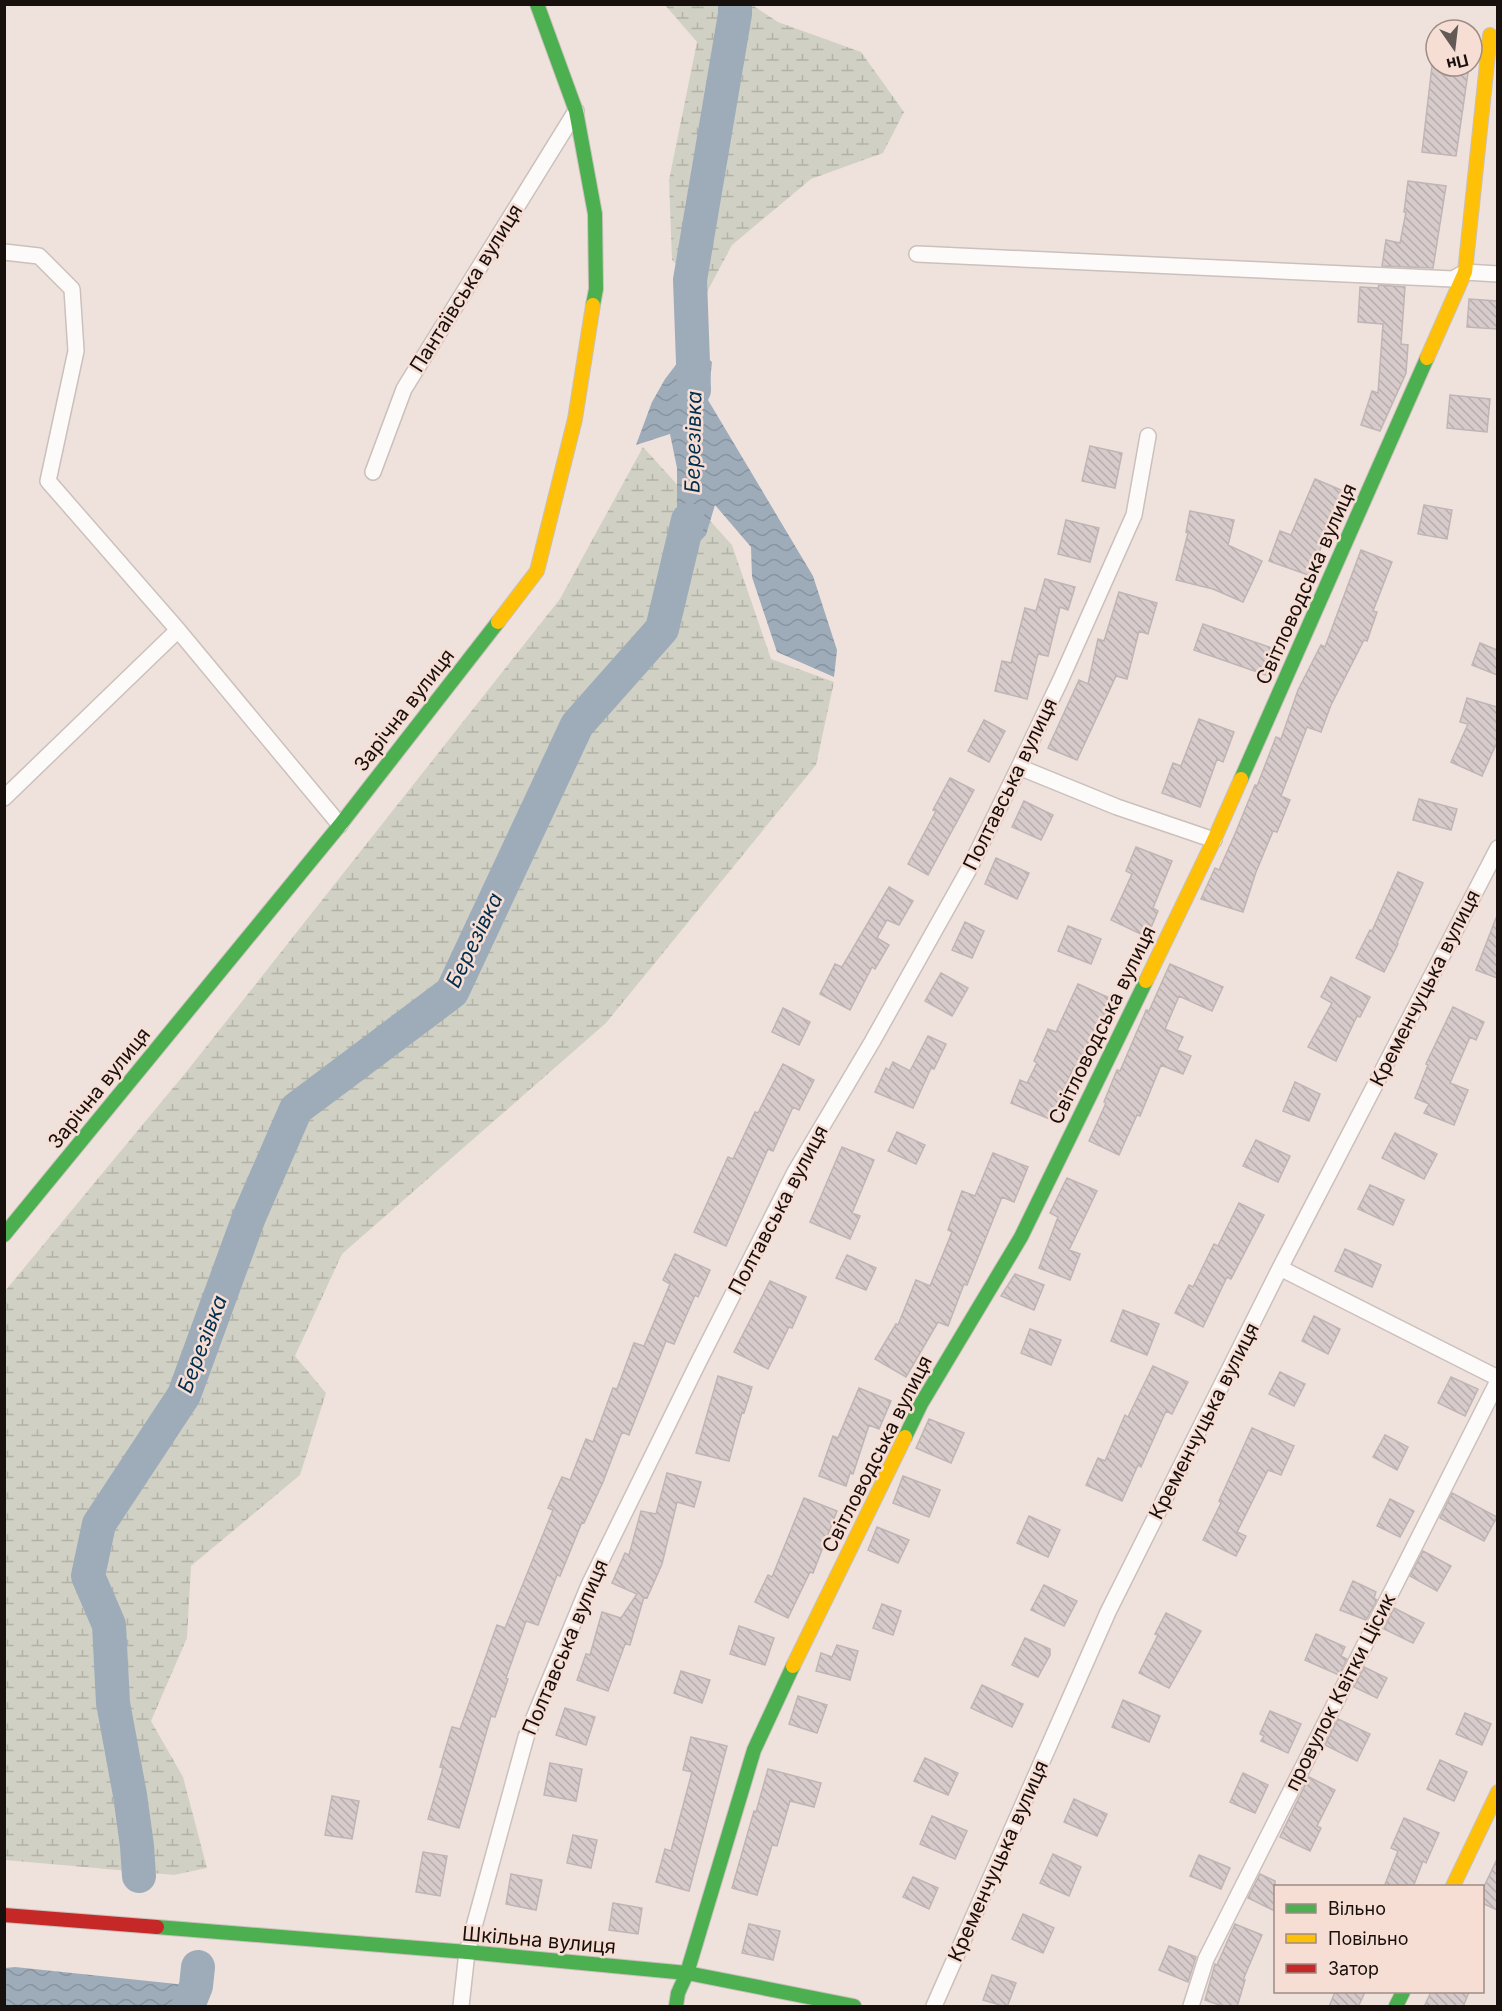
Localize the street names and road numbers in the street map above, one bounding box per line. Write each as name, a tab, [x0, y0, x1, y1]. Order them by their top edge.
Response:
street label: Пантаївська вулиця	[405, 200, 527, 376]
street label: Світловодська вулиця	[1251, 480, 1361, 688]
street label: Зарічна вулиця	[349, 644, 459, 776]
street label: Полтавська вулиця	[958, 694, 1062, 874]
street label: Кременчуцька вулиця	[1365, 886, 1485, 1090]
street label: Світловодська вулиця	[1043, 922, 1161, 1128]
street label: Зарічна вулиця	[43, 1023, 155, 1153]
street label: Полтавська вулиця	[723, 1121, 833, 1299]
street label: Кременчуцька вулиця	[1144, 1319, 1264, 1523]
street label: Світловодська вулиця	[817, 1352, 937, 1556]
street label: Полтавська вулиця	[517, 1556, 613, 1738]
street label: провулок Квітки Цісик	[1280, 1589, 1400, 1795]
street label: Кременчуцька вулиця	[943, 1757, 1053, 1965]
street label: Шкільна вулиця	[461, 1921, 617, 1959]

